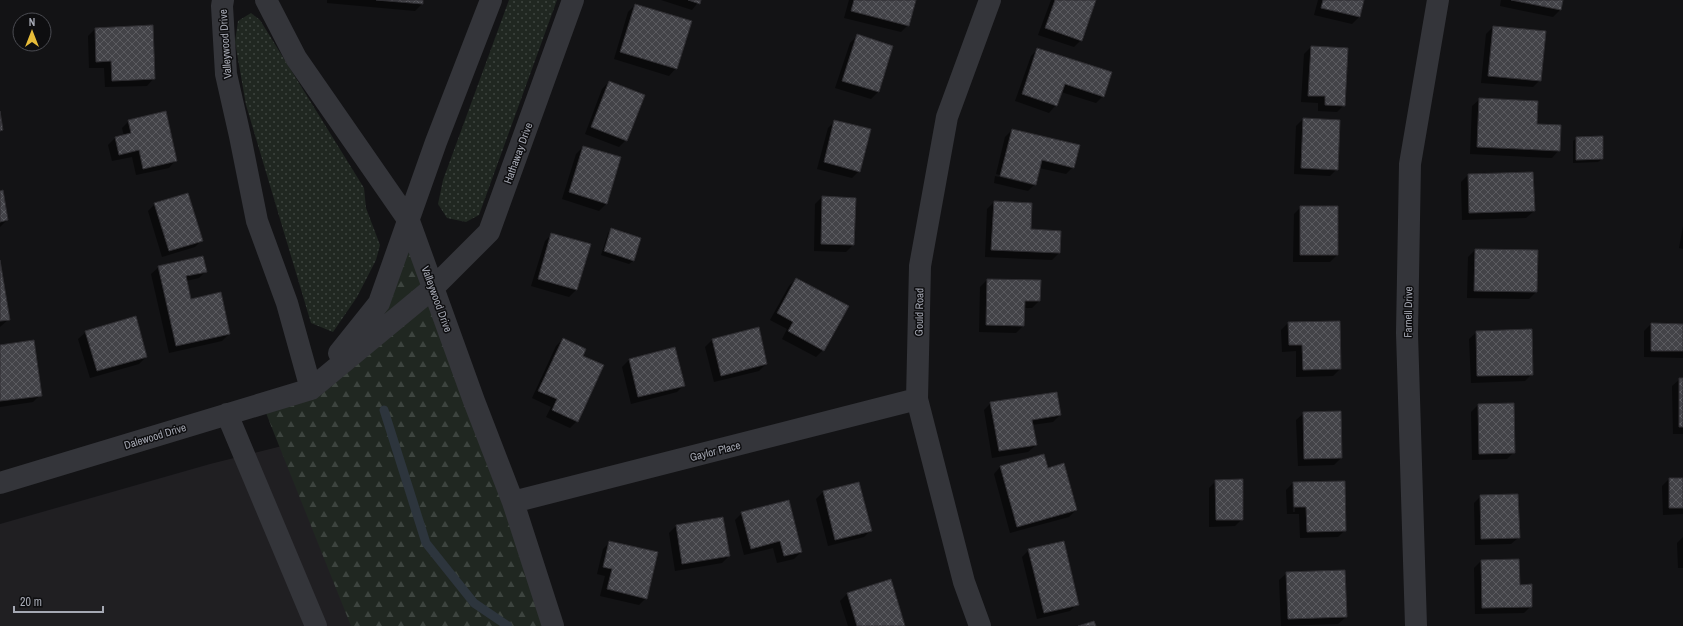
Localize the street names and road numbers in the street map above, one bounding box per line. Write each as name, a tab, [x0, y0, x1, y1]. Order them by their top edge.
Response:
street label: Valleywood Drive	[216, 9, 234, 79]
street label: Hathaway Drive	[500, 120, 536, 186]
street label: Valleywood Drive	[419, 264, 455, 334]
street label: Farnell Drive	[1401, 286, 1415, 338]
street label: Gould Road	[912, 288, 926, 336]
street label: Dalewood Drive	[122, 420, 188, 452]
street label: Gaylor Place	[688, 438, 742, 464]

